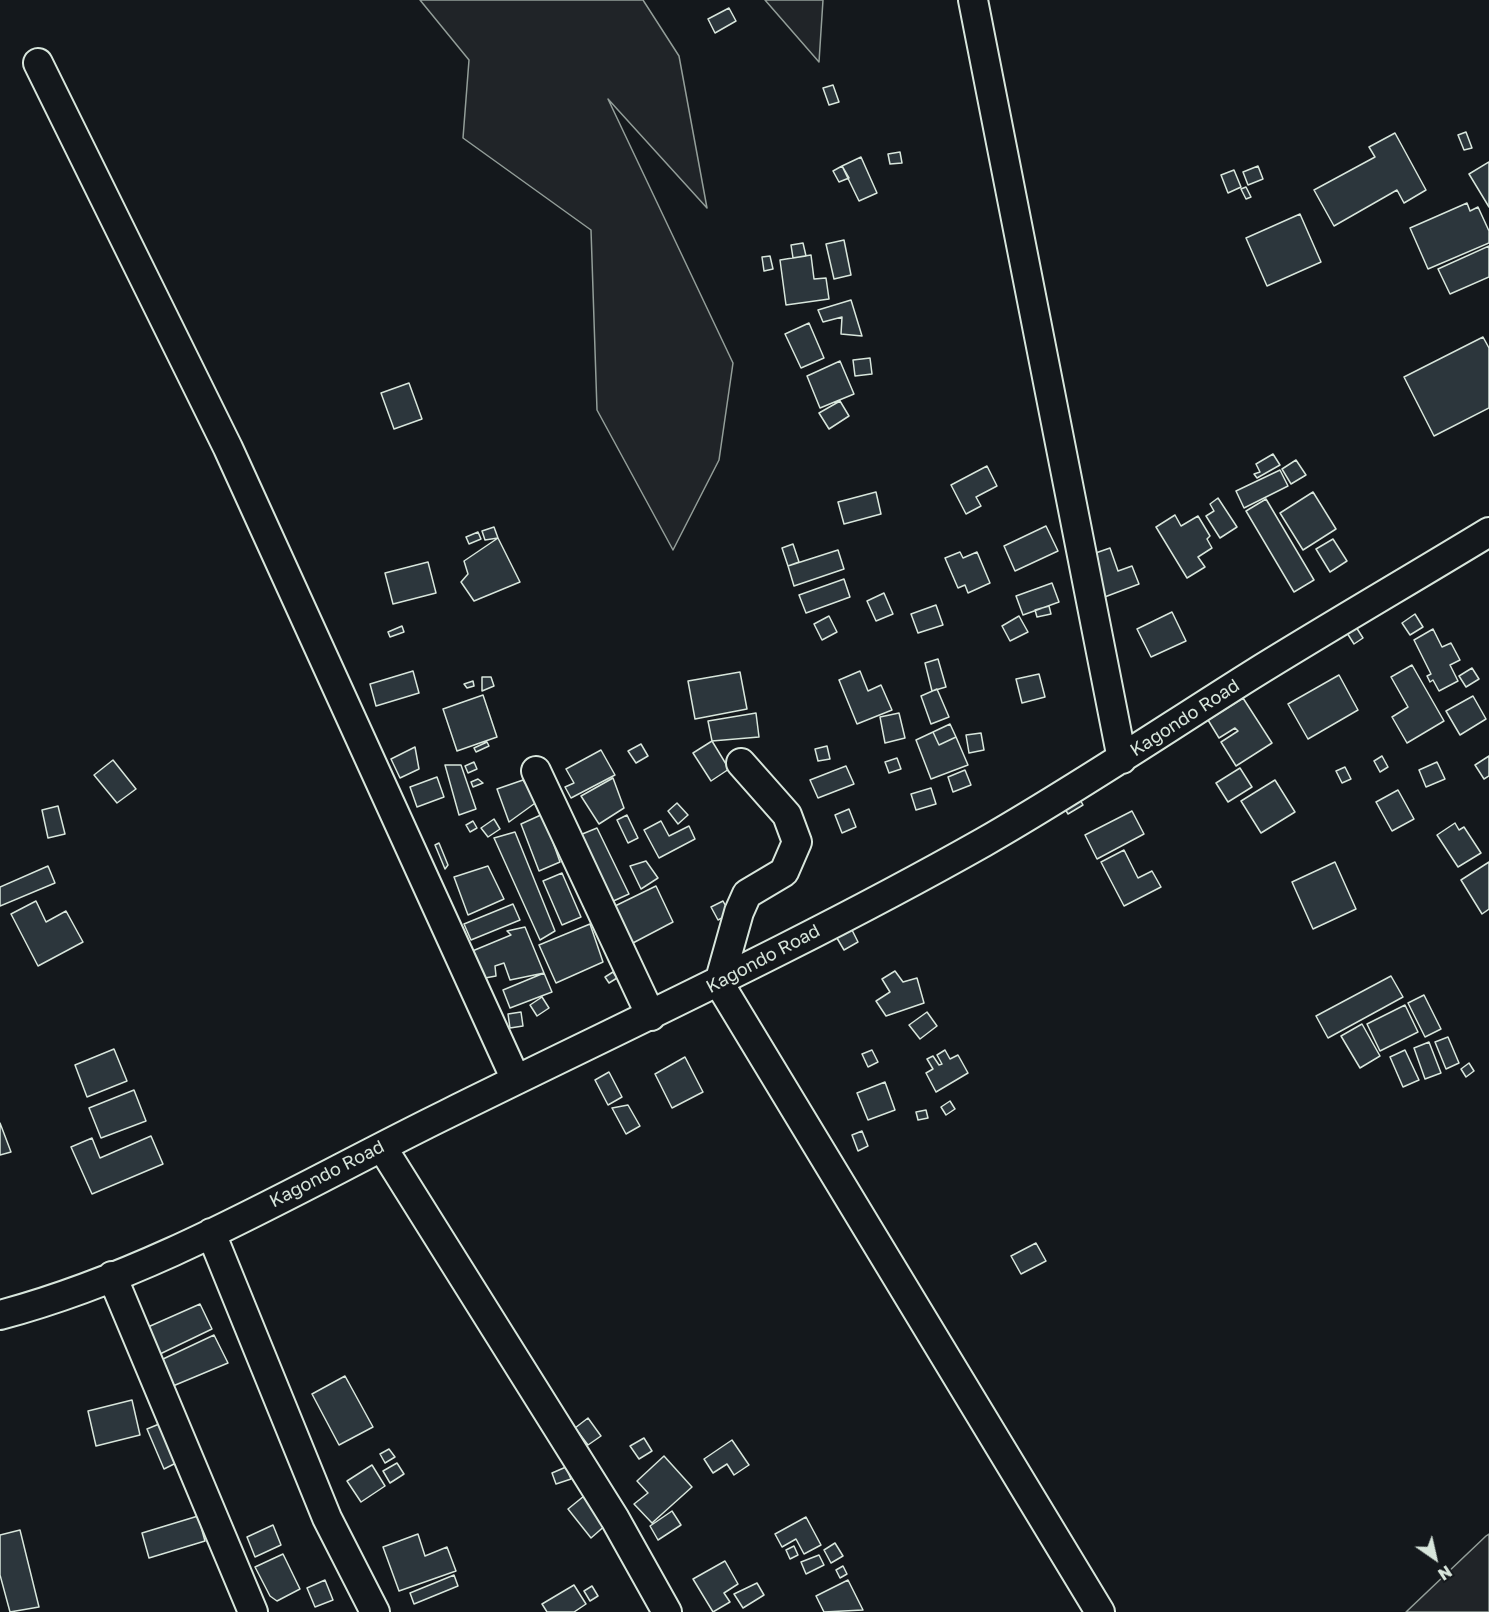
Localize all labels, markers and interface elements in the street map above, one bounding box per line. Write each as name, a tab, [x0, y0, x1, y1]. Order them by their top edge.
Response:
street label: Kagondo Road	[1126, 675, 1244, 761]
street label: Kagondo Road	[702, 920, 824, 998]
street label: Kagondo Road	[266, 1136, 388, 1212]
north arrow	[1405, 1528, 1465, 1588]
text: N	[1434, 1561, 1456, 1585]

